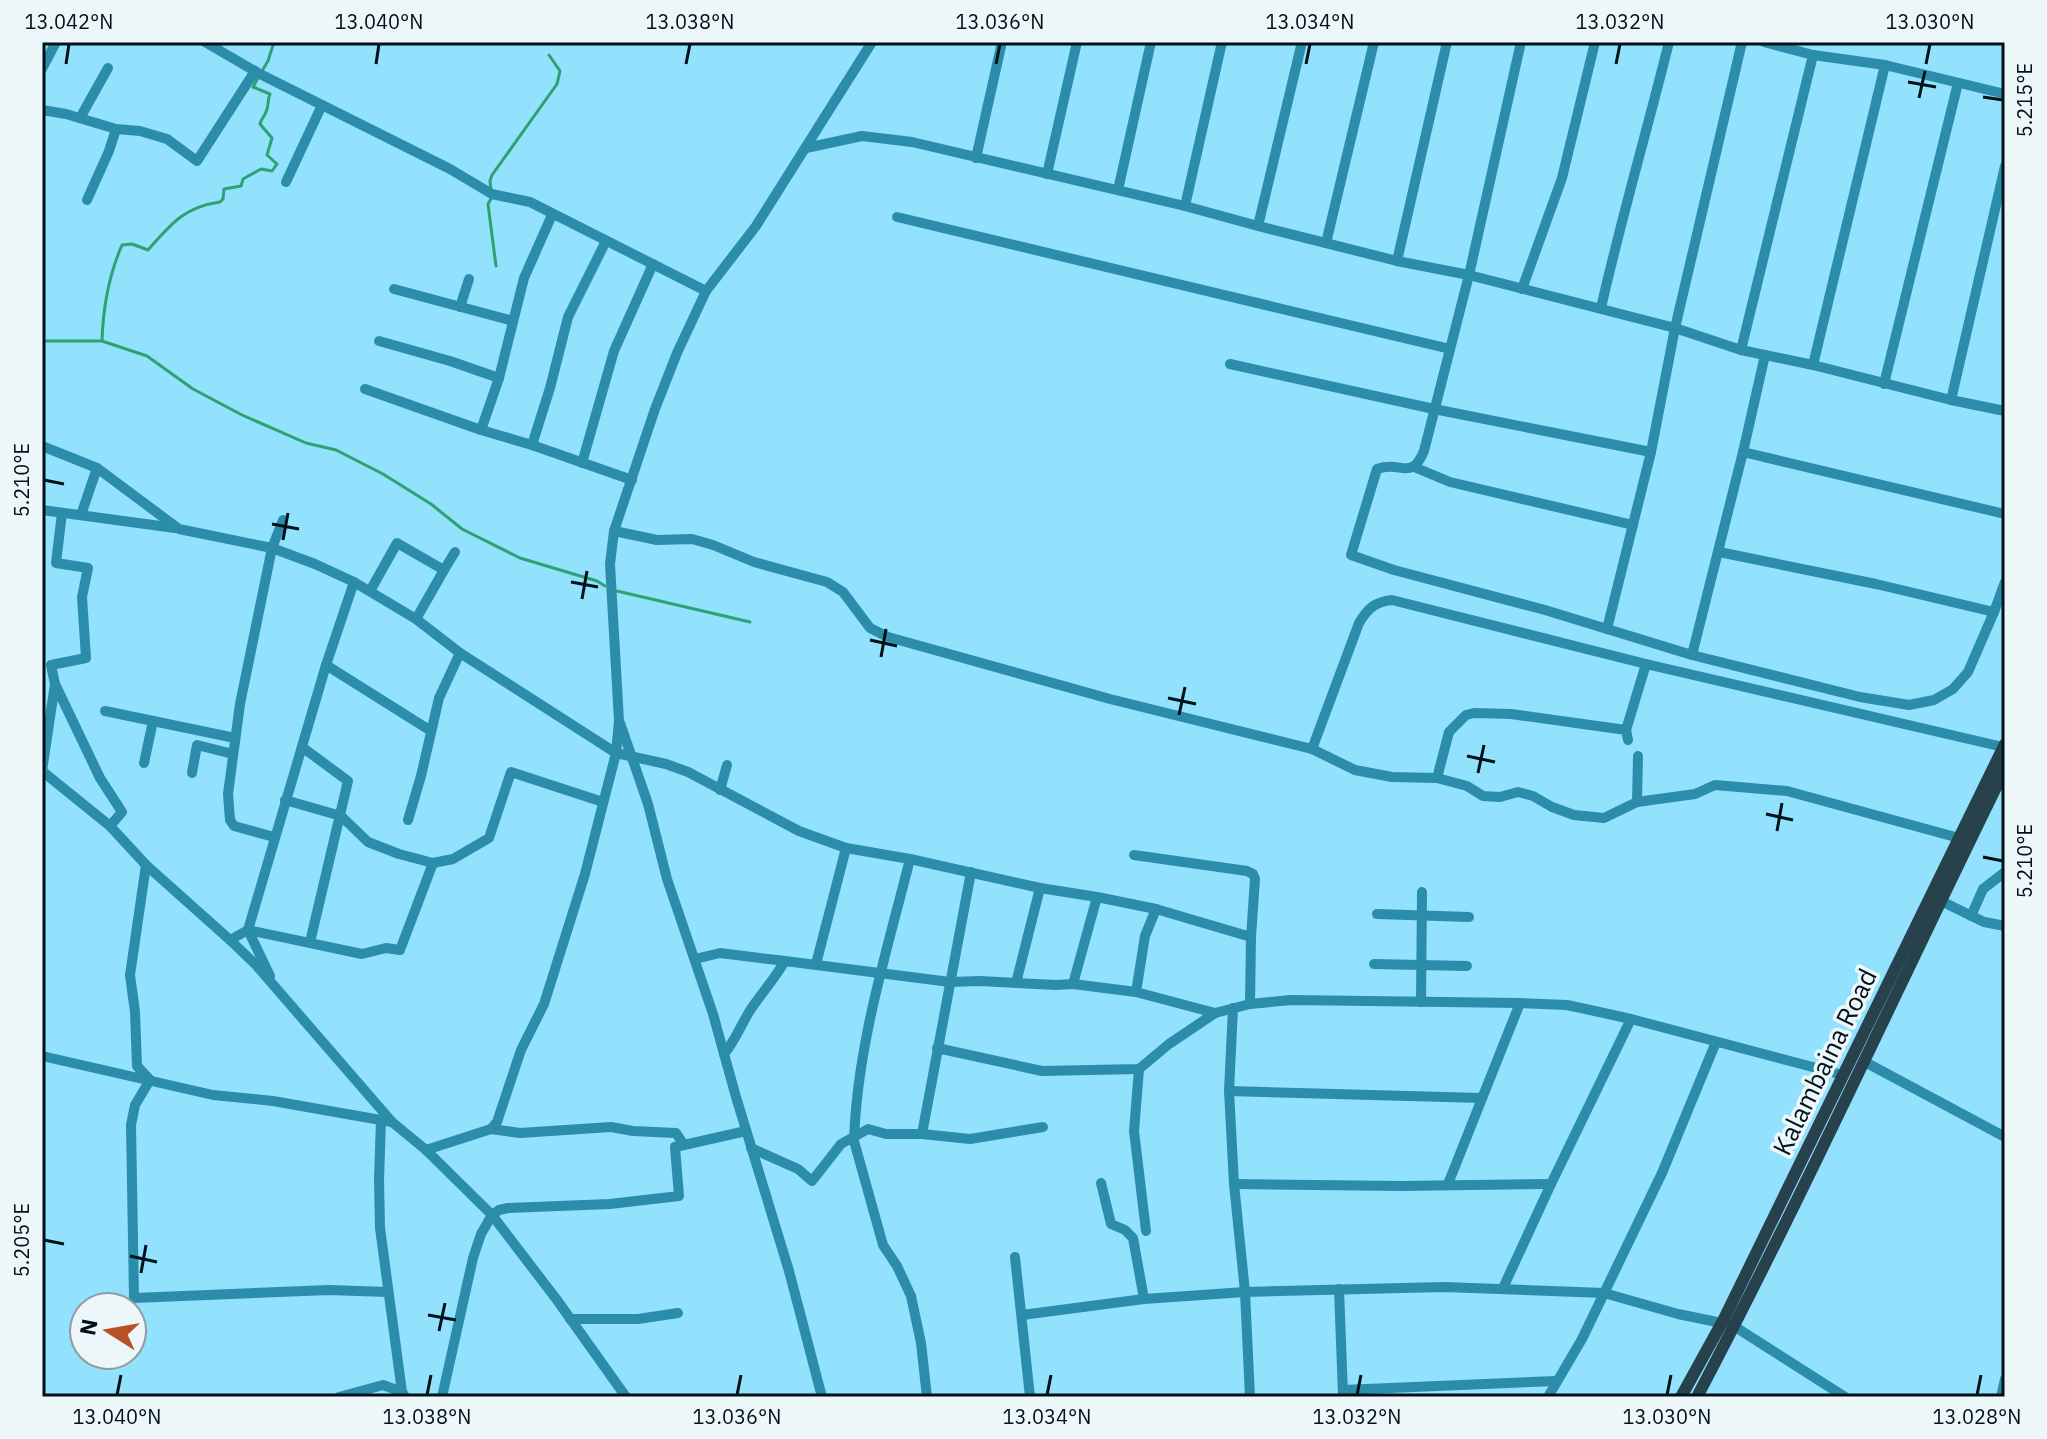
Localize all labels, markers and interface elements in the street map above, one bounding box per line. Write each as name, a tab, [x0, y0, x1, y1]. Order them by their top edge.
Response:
text: 13.042°N	[25, 8, 113, 35]
text: 13.040°N	[335, 8, 423, 35]
text: 13.038°N	[646, 8, 734, 35]
text: 13.036°N	[956, 8, 1044, 35]
text: 13.034°N	[1266, 8, 1354, 35]
text: 13.032°N	[1576, 8, 1664, 35]
text: 13.030°N	[1886, 8, 1974, 35]
text: 5.215°E	[2011, 63, 2038, 137]
text: 5.210°E	[8, 443, 35, 517]
text: 5.210°E	[2011, 824, 2038, 898]
street label: Kalambaina Road	[1764, 963, 1884, 1161]
text: 5.205°E	[8, 1203, 35, 1277]
north arrow	[68, 1291, 148, 1371]
text: N	[72, 1316, 104, 1338]
text: 13.040°N	[73, 1403, 161, 1430]
text: 13.038°N	[383, 1403, 471, 1430]
text: 13.036°N	[693, 1403, 781, 1430]
text: 13.034°N	[1003, 1403, 1091, 1430]
text: 13.032°N	[1313, 1403, 1401, 1430]
text: 13.030°N	[1623, 1403, 1711, 1430]
text: 13.028°N	[1933, 1403, 2021, 1430]

